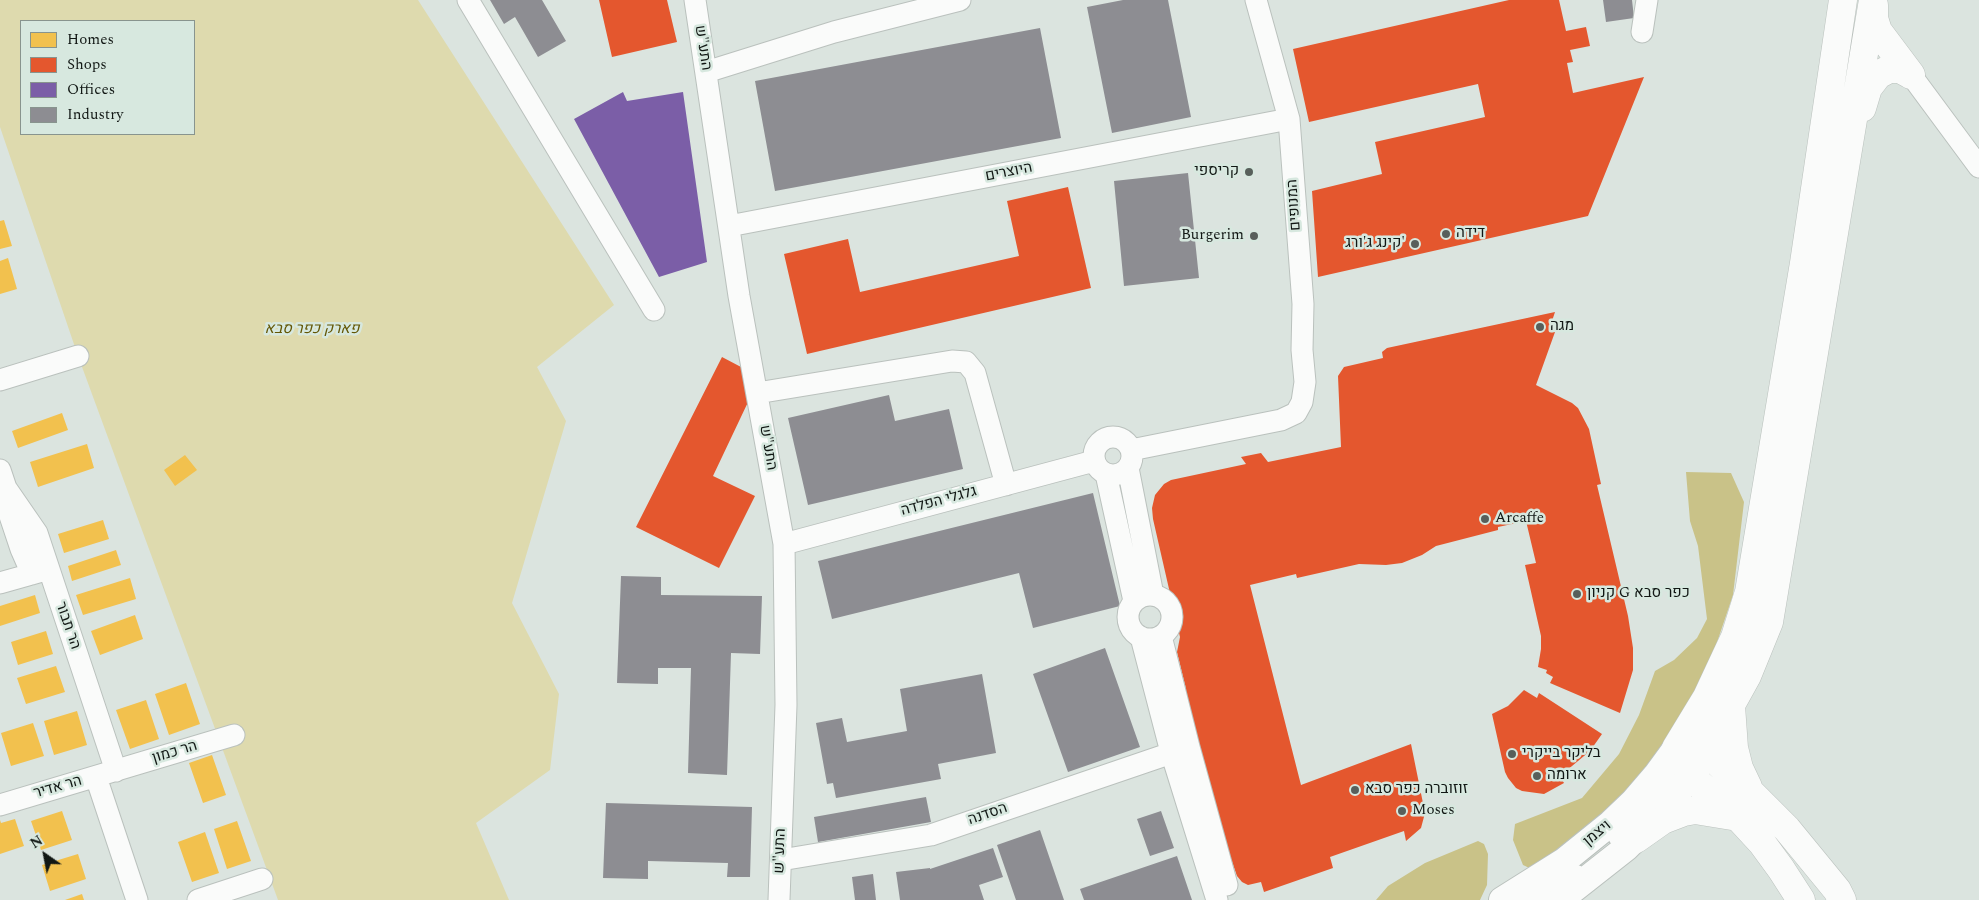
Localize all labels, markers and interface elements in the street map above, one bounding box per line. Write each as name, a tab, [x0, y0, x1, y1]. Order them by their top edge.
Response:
legend	[20, 20, 195, 135]
street label: התע"ש	[690, 24, 714, 72]
text: Homes	[67, 28, 114, 51]
text: Shops	[67, 53, 107, 76]
text: Offices	[67, 78, 115, 101]
text: Industry	[67, 103, 123, 126]
street label: היוצרים	[984, 160, 1034, 186]
place label: קריספי	[1194, 163, 1239, 181]
marker: קריספי	[1243, 166, 1255, 178]
street label: המנופים	[1284, 179, 1306, 231]
place label: דידה	[1456, 225, 1485, 243]
place label: Burgerim	[1181, 227, 1244, 245]
marker: דידה	[1440, 228, 1452, 240]
marker: Burgerim	[1248, 230, 1260, 242]
place label: קינג ג'ורג'	[1345, 235, 1405, 253]
marker: קינג ג'ורג'	[1409, 238, 1421, 250]
place label: מגה	[1550, 318, 1574, 336]
park label: פארק כפר סבא	[265, 321, 359, 339]
marker: מגה	[1534, 321, 1546, 333]
street label: התע"ש	[754, 424, 780, 472]
street label: גלגלי הפלדה	[899, 483, 979, 521]
place label: Arcaffe	[1495, 510, 1544, 528]
marker: Arcaffe	[1479, 513, 1491, 525]
place label: קניון G כפר סבא	[1587, 585, 1690, 603]
marker: קניון G כפר סבא	[1571, 588, 1583, 600]
street label: הר תבור	[51, 600, 83, 652]
street label: הר כמון	[150, 738, 200, 768]
place label: בליקר בייקרי	[1522, 745, 1601, 763]
marker: בליקר בייקרי	[1506, 748, 1518, 760]
place label: ארומה	[1547, 767, 1587, 785]
marker: ארומה	[1531, 770, 1543, 782]
street label: הר אדיר	[32, 773, 84, 803]
place label: זוזוברה כפר סבא	[1365, 781, 1468, 799]
marker: זוזוברה כפר סבא	[1349, 784, 1361, 796]
street label: הסדנה	[966, 800, 1010, 830]
place label: Moses	[1412, 802, 1455, 820]
marker: Moses	[1396, 805, 1408, 817]
street label: ויצמן	[1580, 817, 1616, 851]
street label: התע"ש	[771, 828, 791, 874]
north arrow	[20, 830, 70, 880]
text: N	[26, 830, 47, 854]

